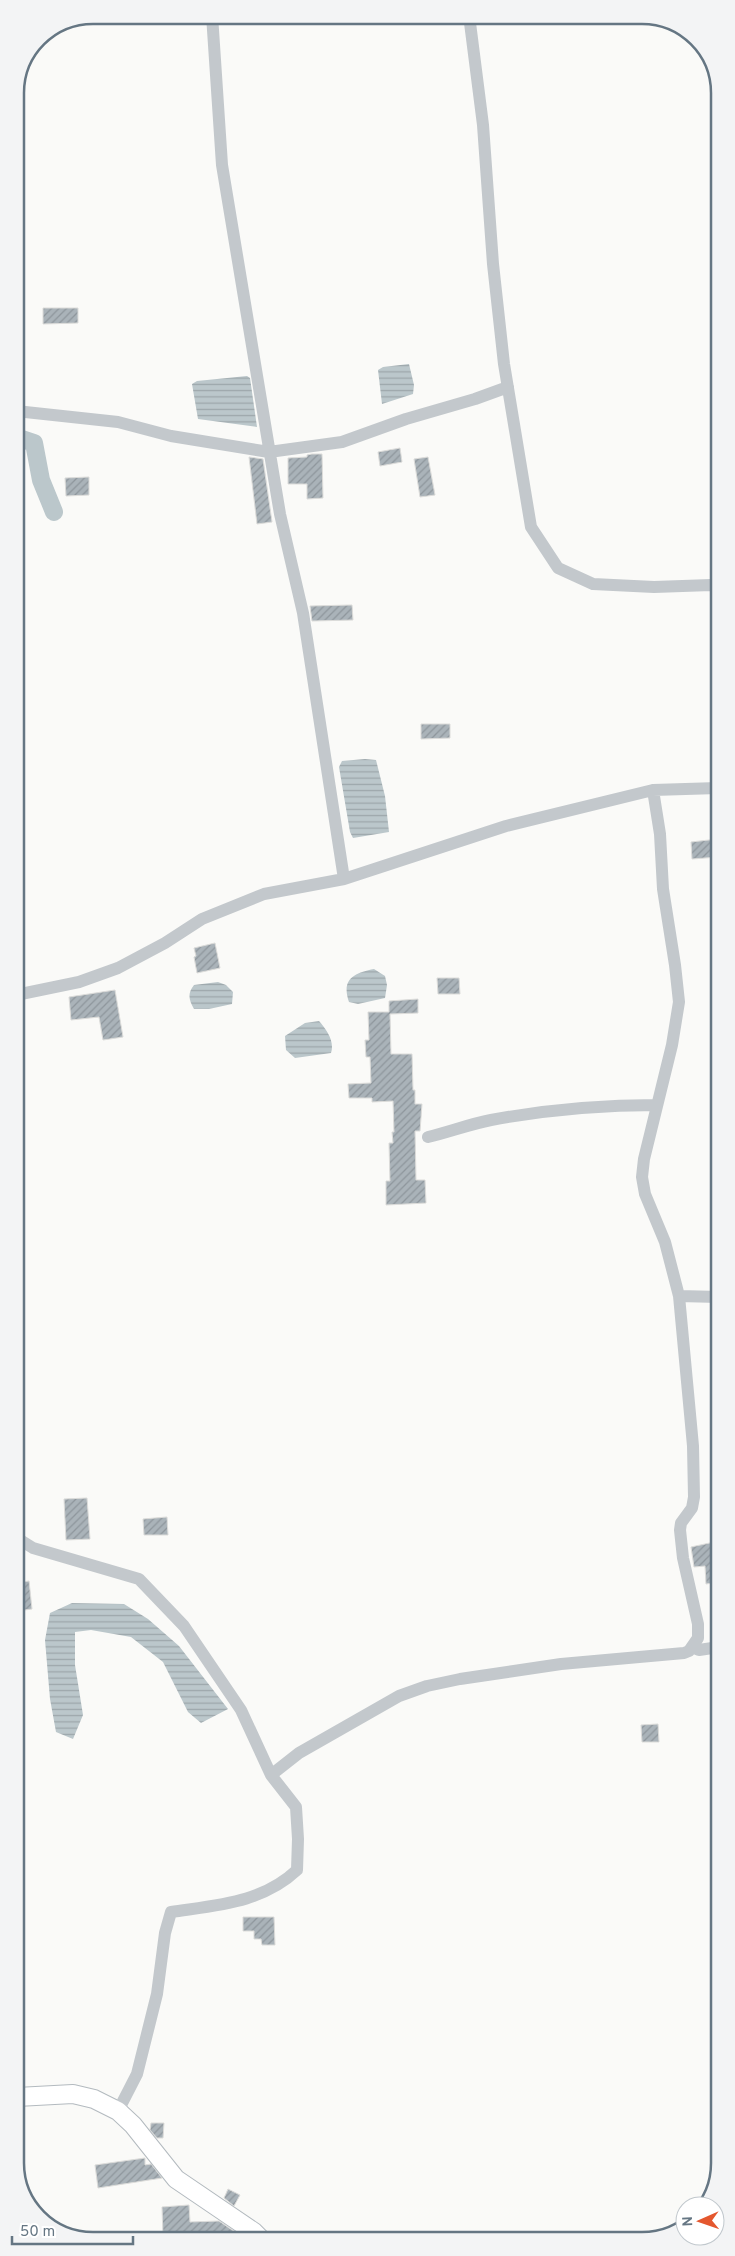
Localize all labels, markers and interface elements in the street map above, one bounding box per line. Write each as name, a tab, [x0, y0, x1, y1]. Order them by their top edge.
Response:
north arrow	[675, 2196, 725, 2246]
scale bar	[12, 2214, 134, 2246]
text: N	[680, 2216, 697, 2227]
text: 50 m	[20, 2223, 55, 2242]

